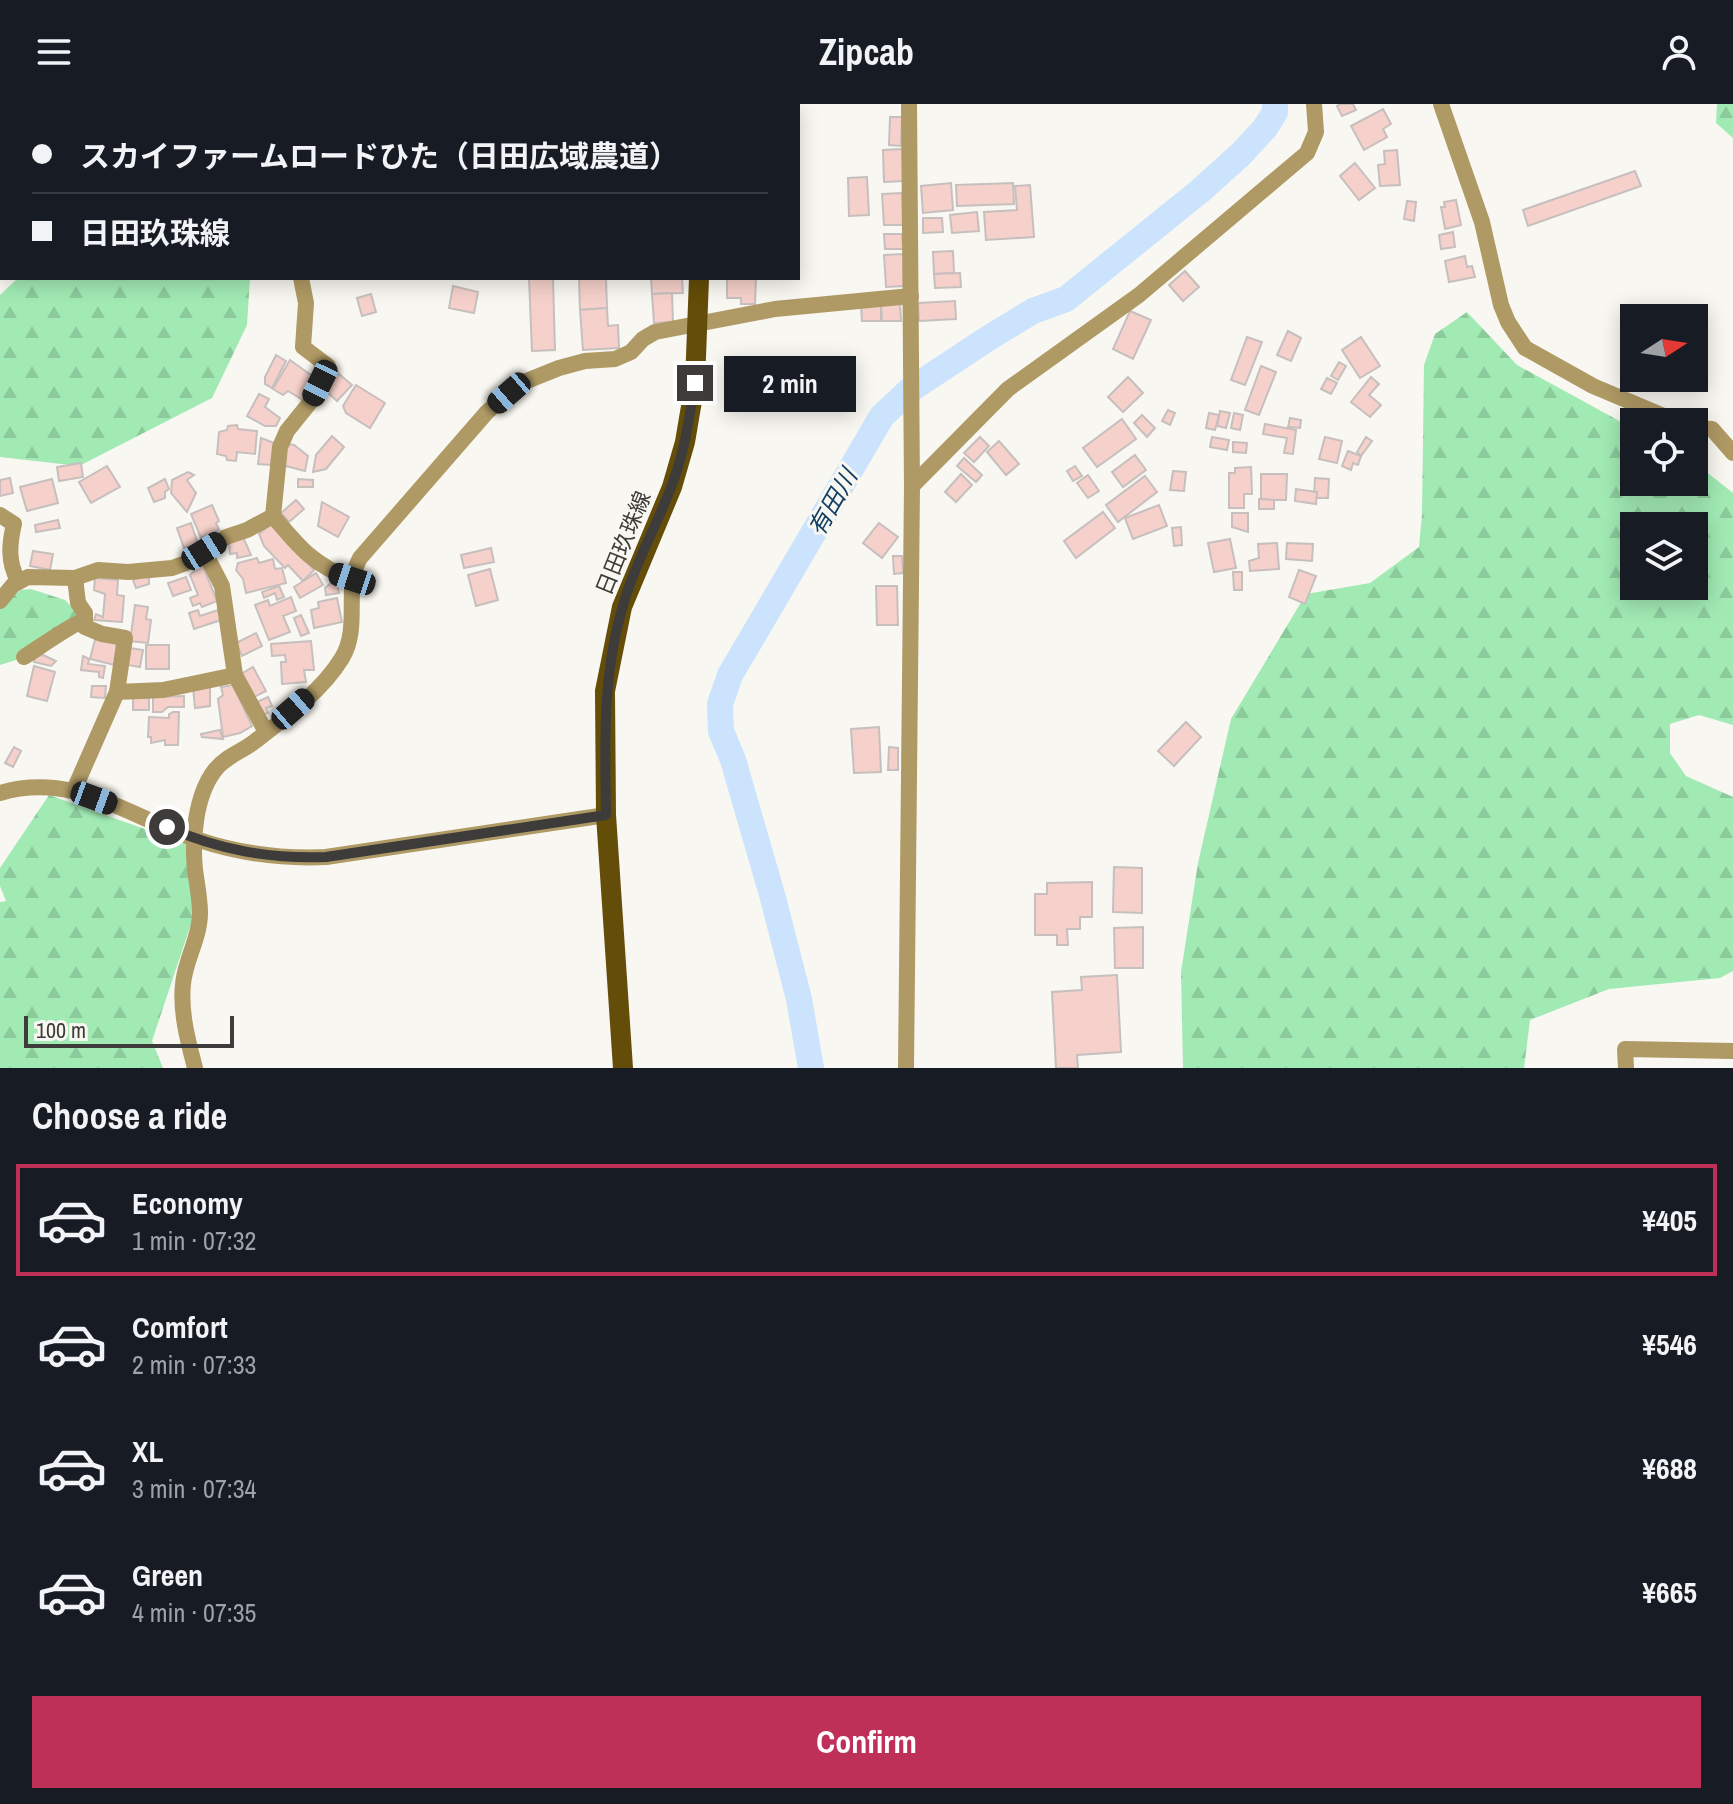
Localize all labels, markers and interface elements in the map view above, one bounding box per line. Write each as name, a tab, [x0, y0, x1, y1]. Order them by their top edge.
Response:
text: Zipcab	[819, 28, 914, 76]
icon: menu	[32, 30, 76, 74]
icon: person	[1657, 30, 1701, 74]
text: スカイファームロードひた（日田広域農道）	[80, 136, 679, 176]
text: 日田玖珠線	[80, 213, 230, 253]
north arrow	[1620, 304, 1708, 392]
map controls	[1620, 304, 1708, 600]
callout: 2 min	[723, 355, 855, 411]
car	[299, 356, 341, 410]
route end	[677, 365, 713, 401]
text: 2 min	[762, 366, 818, 401]
car	[483, 368, 535, 418]
button: locate	[1620, 408, 1708, 496]
water label: 有田川	[800, 460, 865, 541]
street label: 日田玖珠線	[588, 486, 658, 600]
button: layers	[1620, 512, 1708, 600]
car	[177, 528, 231, 574]
car	[325, 560, 379, 598]
car	[267, 684, 319, 734]
car	[67, 779, 121, 817]
route start	[149, 809, 185, 845]
scale bar	[24, 1012, 234, 1048]
text: 100 m	[36, 1015, 86, 1045]
text: Choose a ride	[32, 1092, 227, 1140]
text: Economy	[132, 1183, 243, 1223]
icon: car	[36, 1184, 108, 1256]
text: ¥405	[1642, 1200, 1697, 1240]
text: 1 min · 07:32	[132, 1223, 256, 1258]
text: Comfort	[132, 1307, 228, 1347]
icon: car	[36, 1308, 108, 1380]
text: ¥546	[1642, 1324, 1697, 1364]
text: 2 min · 07:33	[132, 1347, 256, 1382]
text: XL	[132, 1431, 163, 1471]
icon: car	[36, 1432, 108, 1504]
text: ¥688	[1642, 1448, 1697, 1488]
text: 3 min · 07:34	[132, 1471, 256, 1506]
text: Green	[132, 1555, 203, 1595]
icon: car	[36, 1556, 108, 1628]
text: ¥665	[1642, 1572, 1697, 1612]
text: 4 min · 07:35	[132, 1595, 256, 1630]
button: Confirm	[32, 1696, 1701, 1788]

